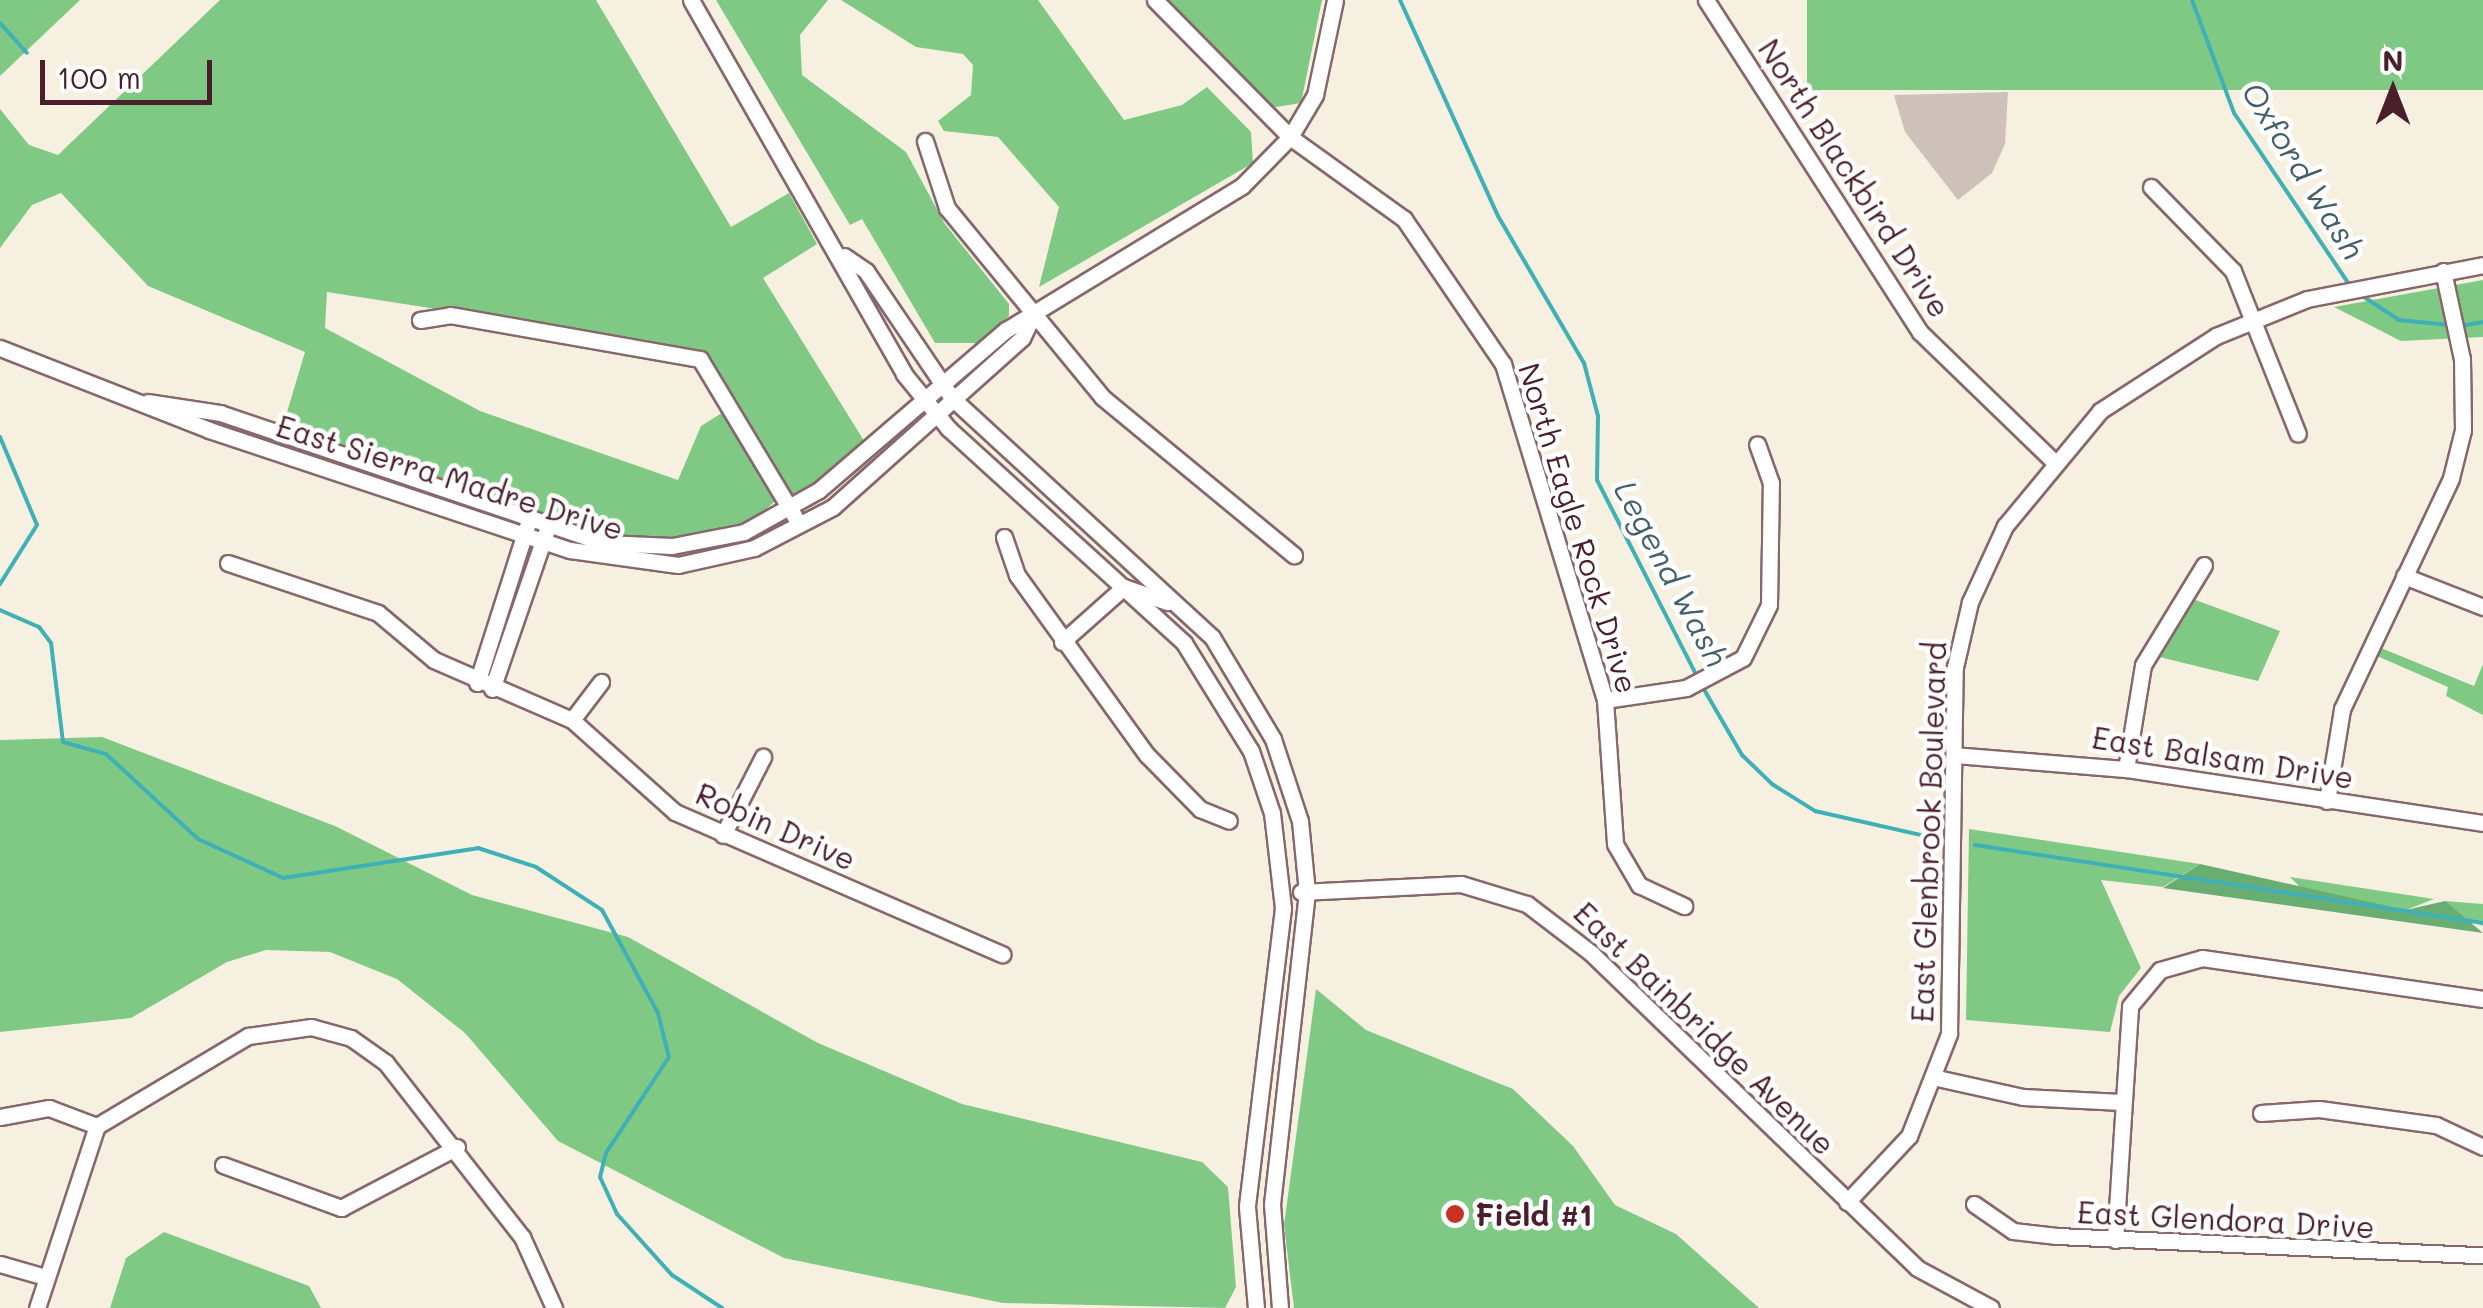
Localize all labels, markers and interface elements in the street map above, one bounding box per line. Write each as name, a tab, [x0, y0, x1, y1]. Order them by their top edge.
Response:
street label: North Blackbird Drive	[1752, 32, 1958, 324]
scale bar	[45, 40, 218, 102]
north arrow	[2343, 40, 2443, 140]
text: N	[2382, 42, 2404, 78]
text: 100 m	[57, 57, 141, 97]
water label: Oxford Wash	[2234, 74, 2374, 266]
street label: North Eagle Rock Drive	[1512, 359, 1646, 697]
street label: East Sierra Madre Drive	[272, 407, 628, 547]
water label: Legend Wash	[1607, 474, 1737, 672]
street label: East Glenbrook Boulevard	[1903, 641, 1953, 1023]
street label: East Balsam Drive	[2090, 719, 2356, 795]
street label: Robin Drive	[691, 775, 861, 877]
street label: East Bainbridge Avenue	[1567, 894, 1843, 1162]
street label: East Glendora Drive	[2076, 1193, 2376, 1245]
place label: Field #1	[1475, 1196, 1592, 1232]
marker: Field #1	[1444, 1203, 1466, 1225]

